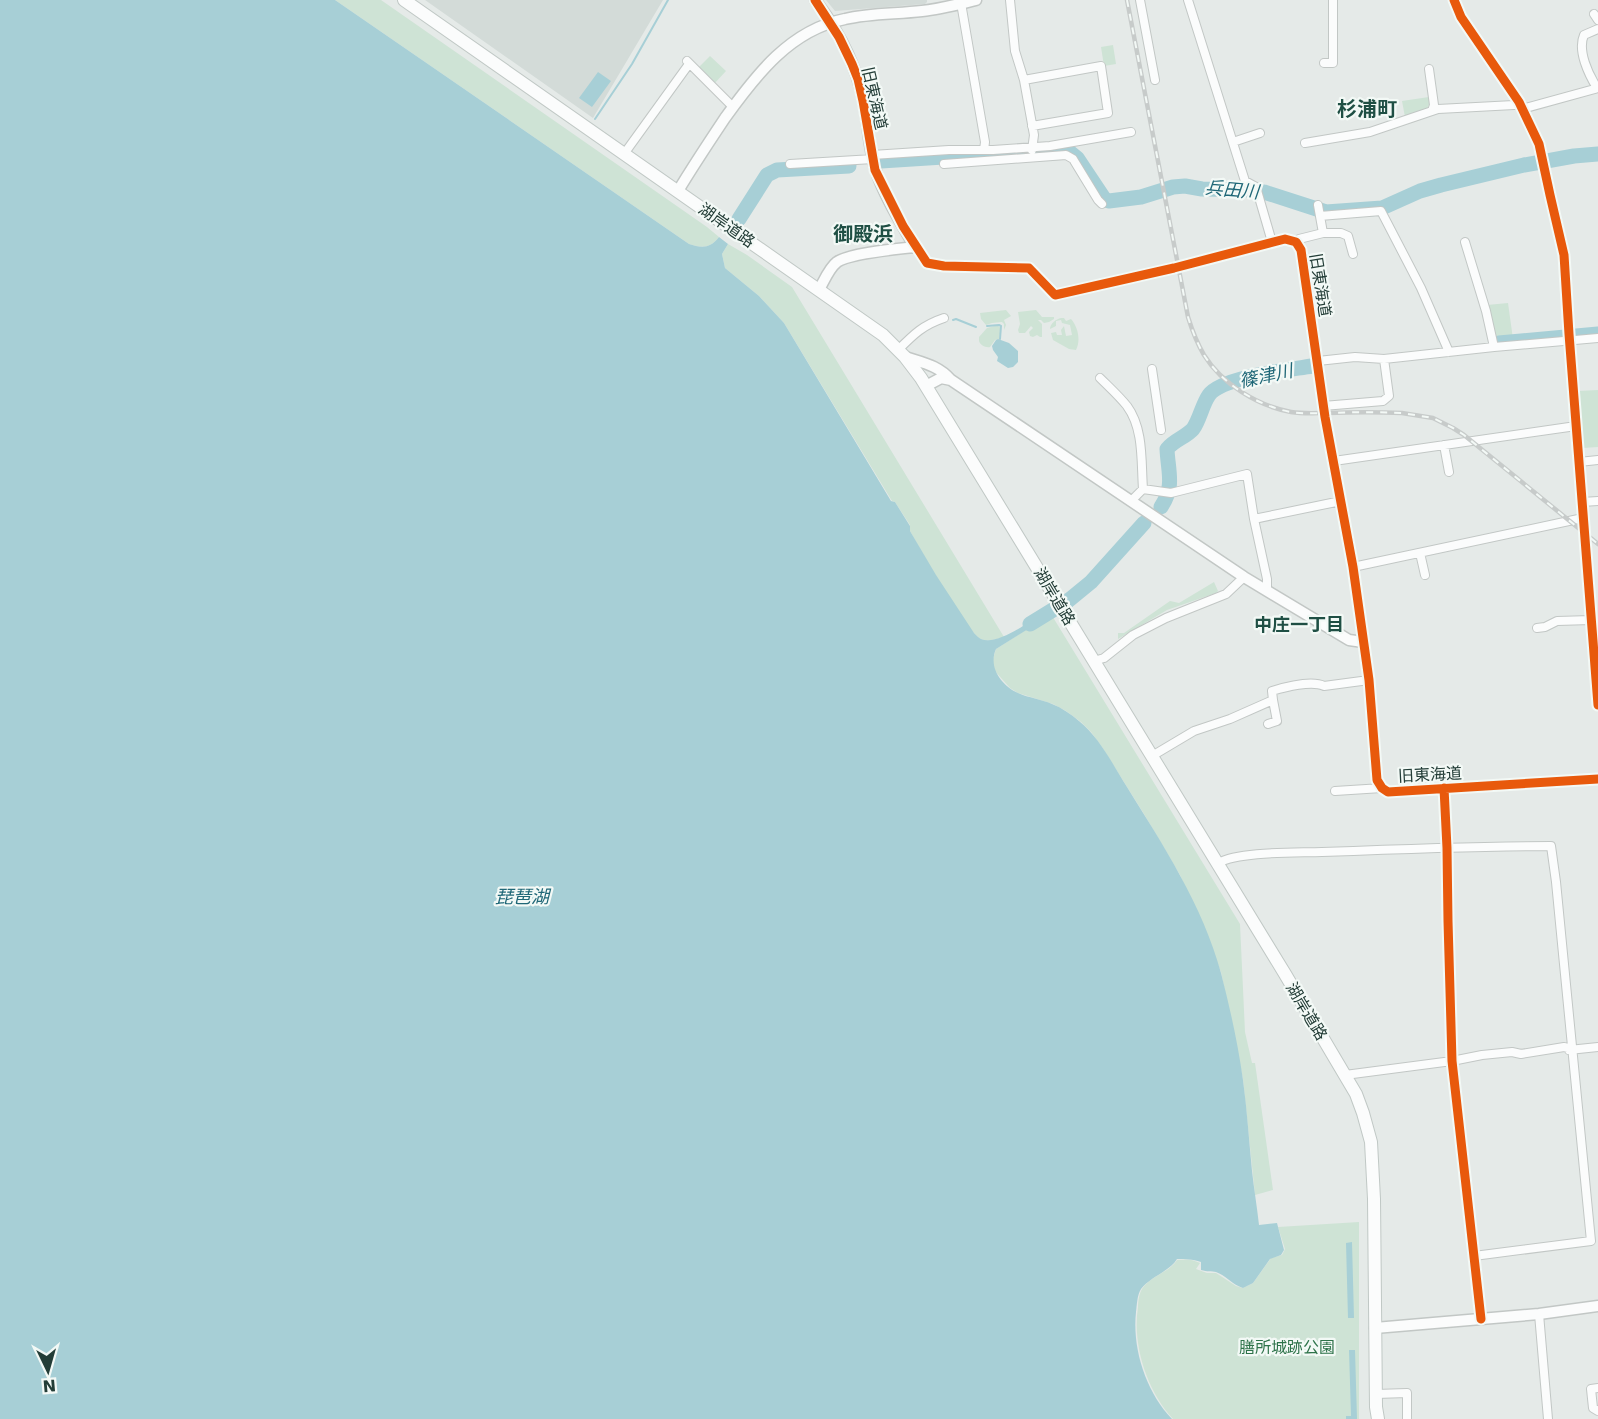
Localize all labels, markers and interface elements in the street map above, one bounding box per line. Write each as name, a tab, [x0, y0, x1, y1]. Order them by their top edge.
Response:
street label: 旧東海道	[858, 65, 891, 131]
district label: 杉浦町	[1337, 97, 1397, 121]
water label: 兵田川	[1204, 177, 1262, 202]
street label: 湖岸道路	[695, 199, 758, 252]
district label: 御殿浜	[833, 222, 893, 246]
street label: 旧東海道	[1306, 252, 1335, 318]
water label: 篠津川	[1237, 359, 1296, 391]
street label: 湖岸道路	[1030, 564, 1079, 629]
district label: 中庄一丁目	[1254, 614, 1344, 635]
street label: 旧東海道	[1398, 763, 1462, 786]
water label: 琵琶湖	[495, 886, 552, 907]
street label: 湖岸道路	[1282, 979, 1331, 1044]
park label: 膳所城跡公園	[1239, 1338, 1335, 1357]
north arrow	[18, 1341, 78, 1401]
text: N	[42, 1375, 57, 1395]

